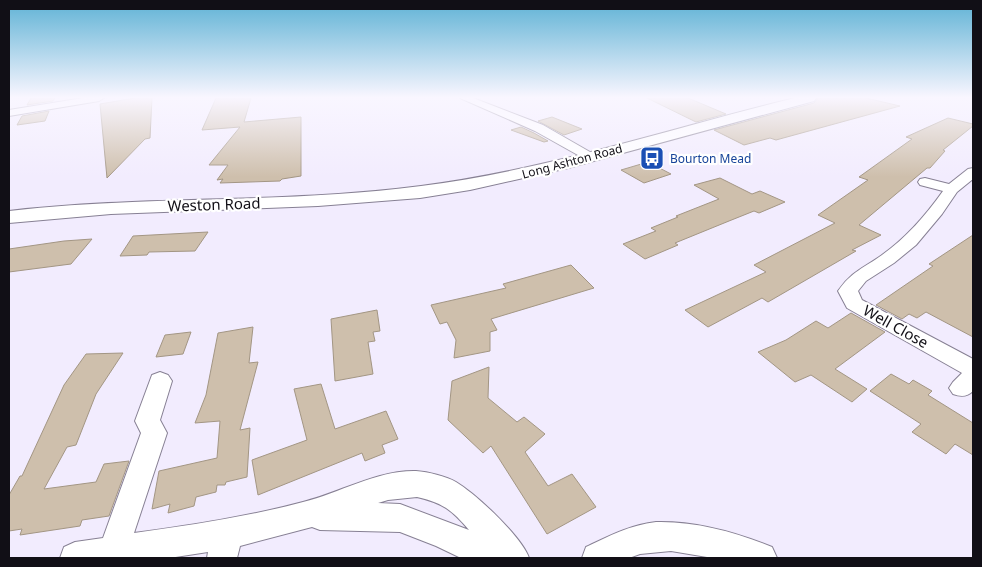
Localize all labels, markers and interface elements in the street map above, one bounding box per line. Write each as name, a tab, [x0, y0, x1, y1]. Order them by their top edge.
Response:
street label: Long Ashton Road	[520, 139, 624, 183]
bus stop icon: Bourton Mead	[639, 145, 665, 171]
place label: Bourton Mead	[670, 150, 751, 167]
street label: Weston Road	[167, 192, 261, 216]
street label: Well Close	[860, 300, 932, 352]

